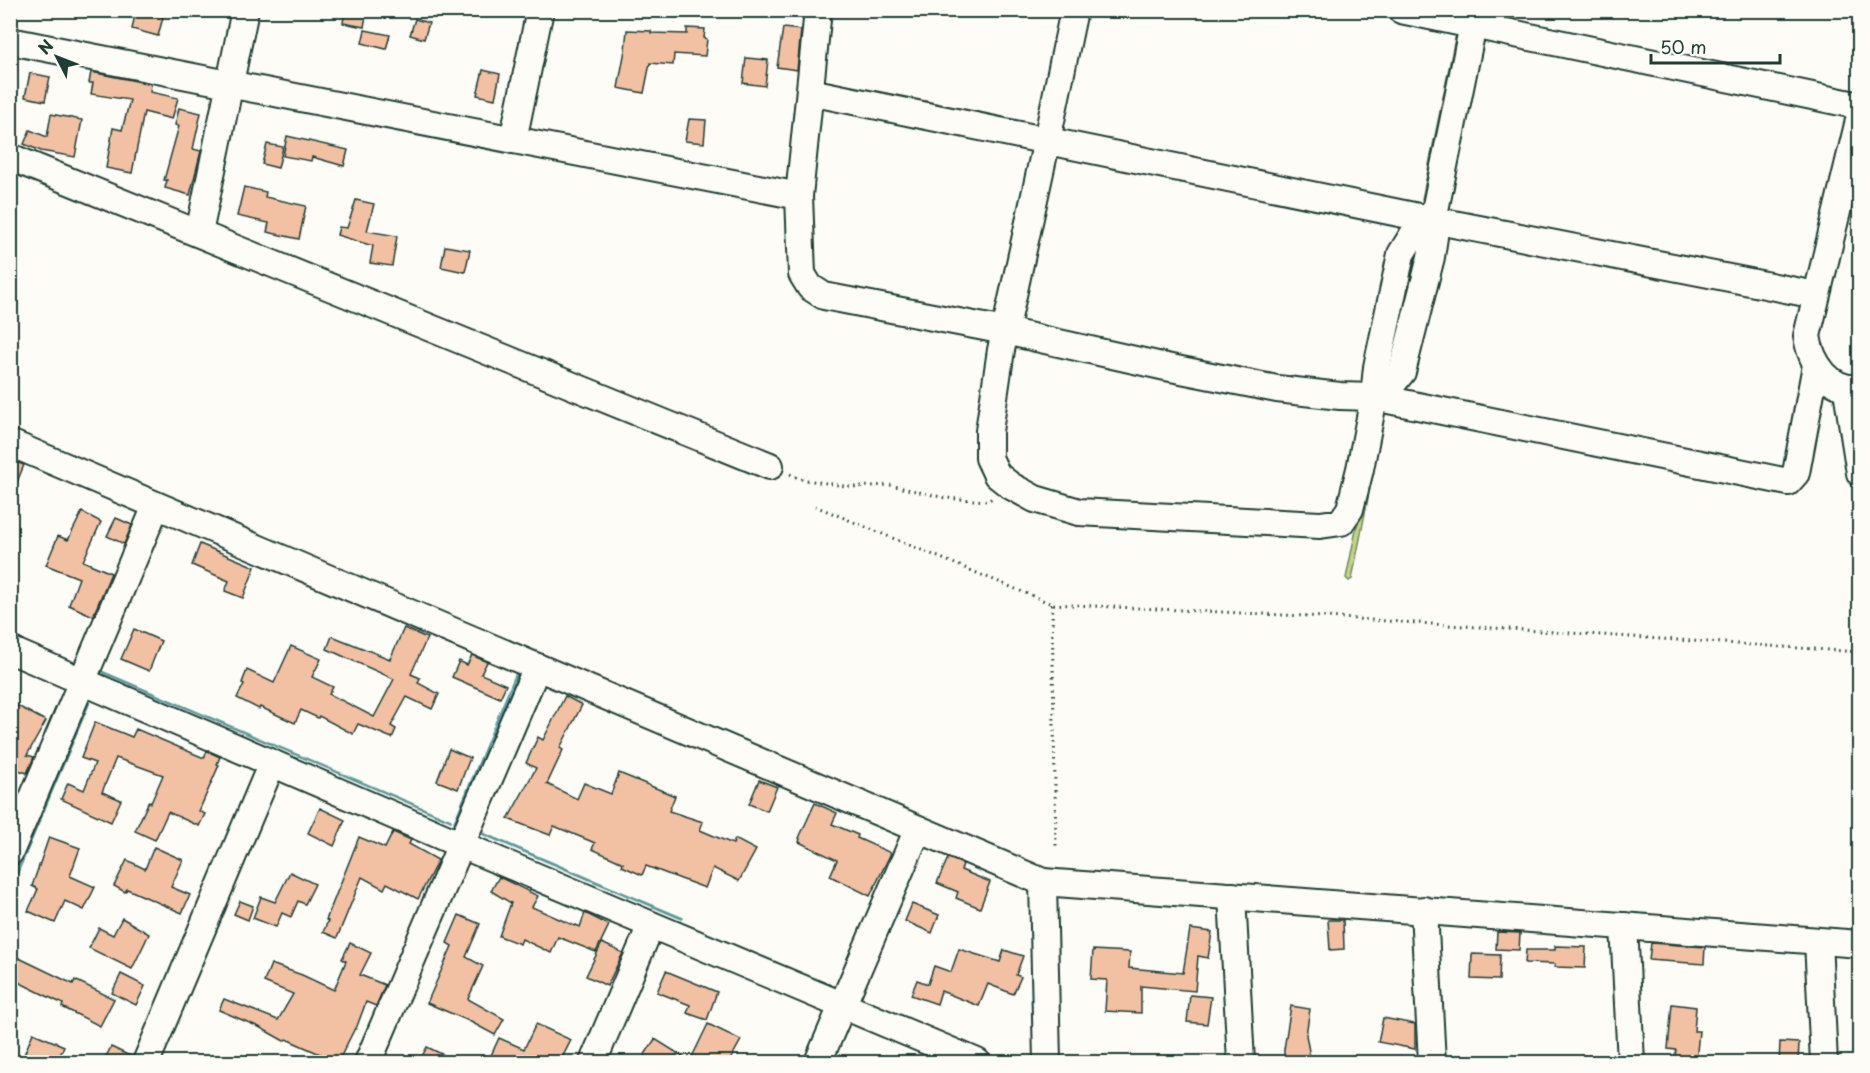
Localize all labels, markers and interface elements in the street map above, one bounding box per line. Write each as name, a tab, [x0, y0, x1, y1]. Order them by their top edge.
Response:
north arrow	[27, 27, 87, 87]
scale bar	[1651, 27, 1780, 65]
text: 50 m	[1660, 33, 1707, 60]
text: N	[32, 34, 58, 59]

